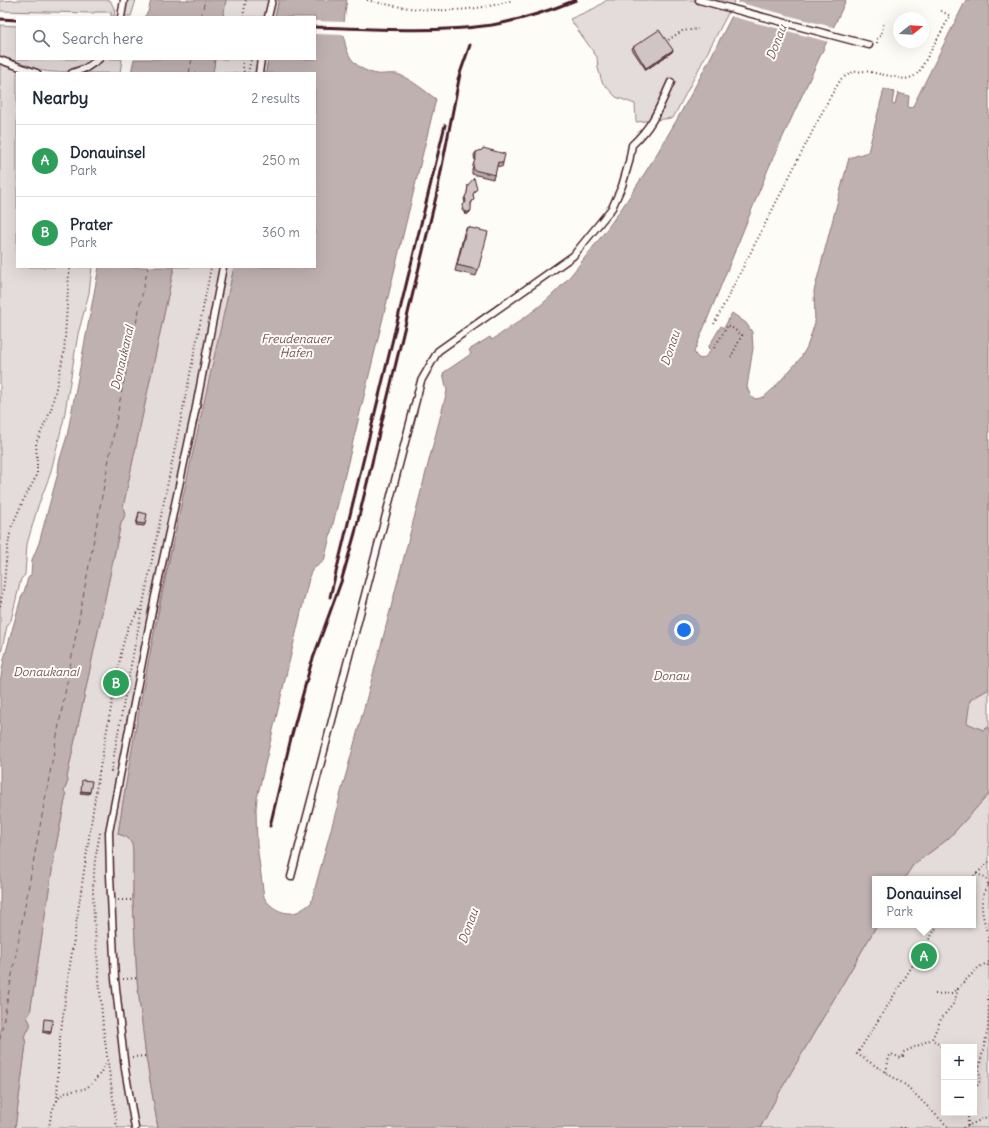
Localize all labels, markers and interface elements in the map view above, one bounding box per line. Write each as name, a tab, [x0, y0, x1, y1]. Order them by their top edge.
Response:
north arrow	[893, 12, 929, 48]
search box	[16, 16, 316, 60]
water label: Donau	[763, 22, 790, 61]
icon: search	[30, 27, 52, 49]
text: Search here	[62, 29, 143, 48]
text: Nearby	[32, 87, 88, 109]
text: 2 results	[251, 90, 300, 107]
text: Donauinsel	[70, 143, 145, 162]
text: A	[41, 152, 49, 169]
text: 250 m	[262, 152, 300, 169]
text: Park	[70, 162, 97, 179]
text: Prater	[70, 215, 113, 234]
text: B	[41, 224, 49, 241]
text: 360 m	[262, 224, 300, 241]
text: Park	[70, 234, 97, 251]
water label: Donaukanal	[107, 322, 137, 392]
water label: Donau	[657, 328, 683, 367]
water label: Freudenauer Hafen	[261, 331, 333, 360]
your location	[674, 620, 694, 640]
water label: Donaukanal	[13, 664, 81, 679]
pin: B	[103, 668, 129, 698]
water label: Donau	[653, 668, 690, 683]
popup	[872, 876, 976, 928]
text: Donauinsel	[886, 884, 962, 903]
text: Park	[886, 903, 913, 920]
water label: Donau	[455, 906, 482, 945]
pin: A	[911, 941, 937, 971]
map controls	[941, 1044, 977, 1116]
button: +	[941, 1044, 977, 1080]
button: −	[941, 1080, 977, 1116]

